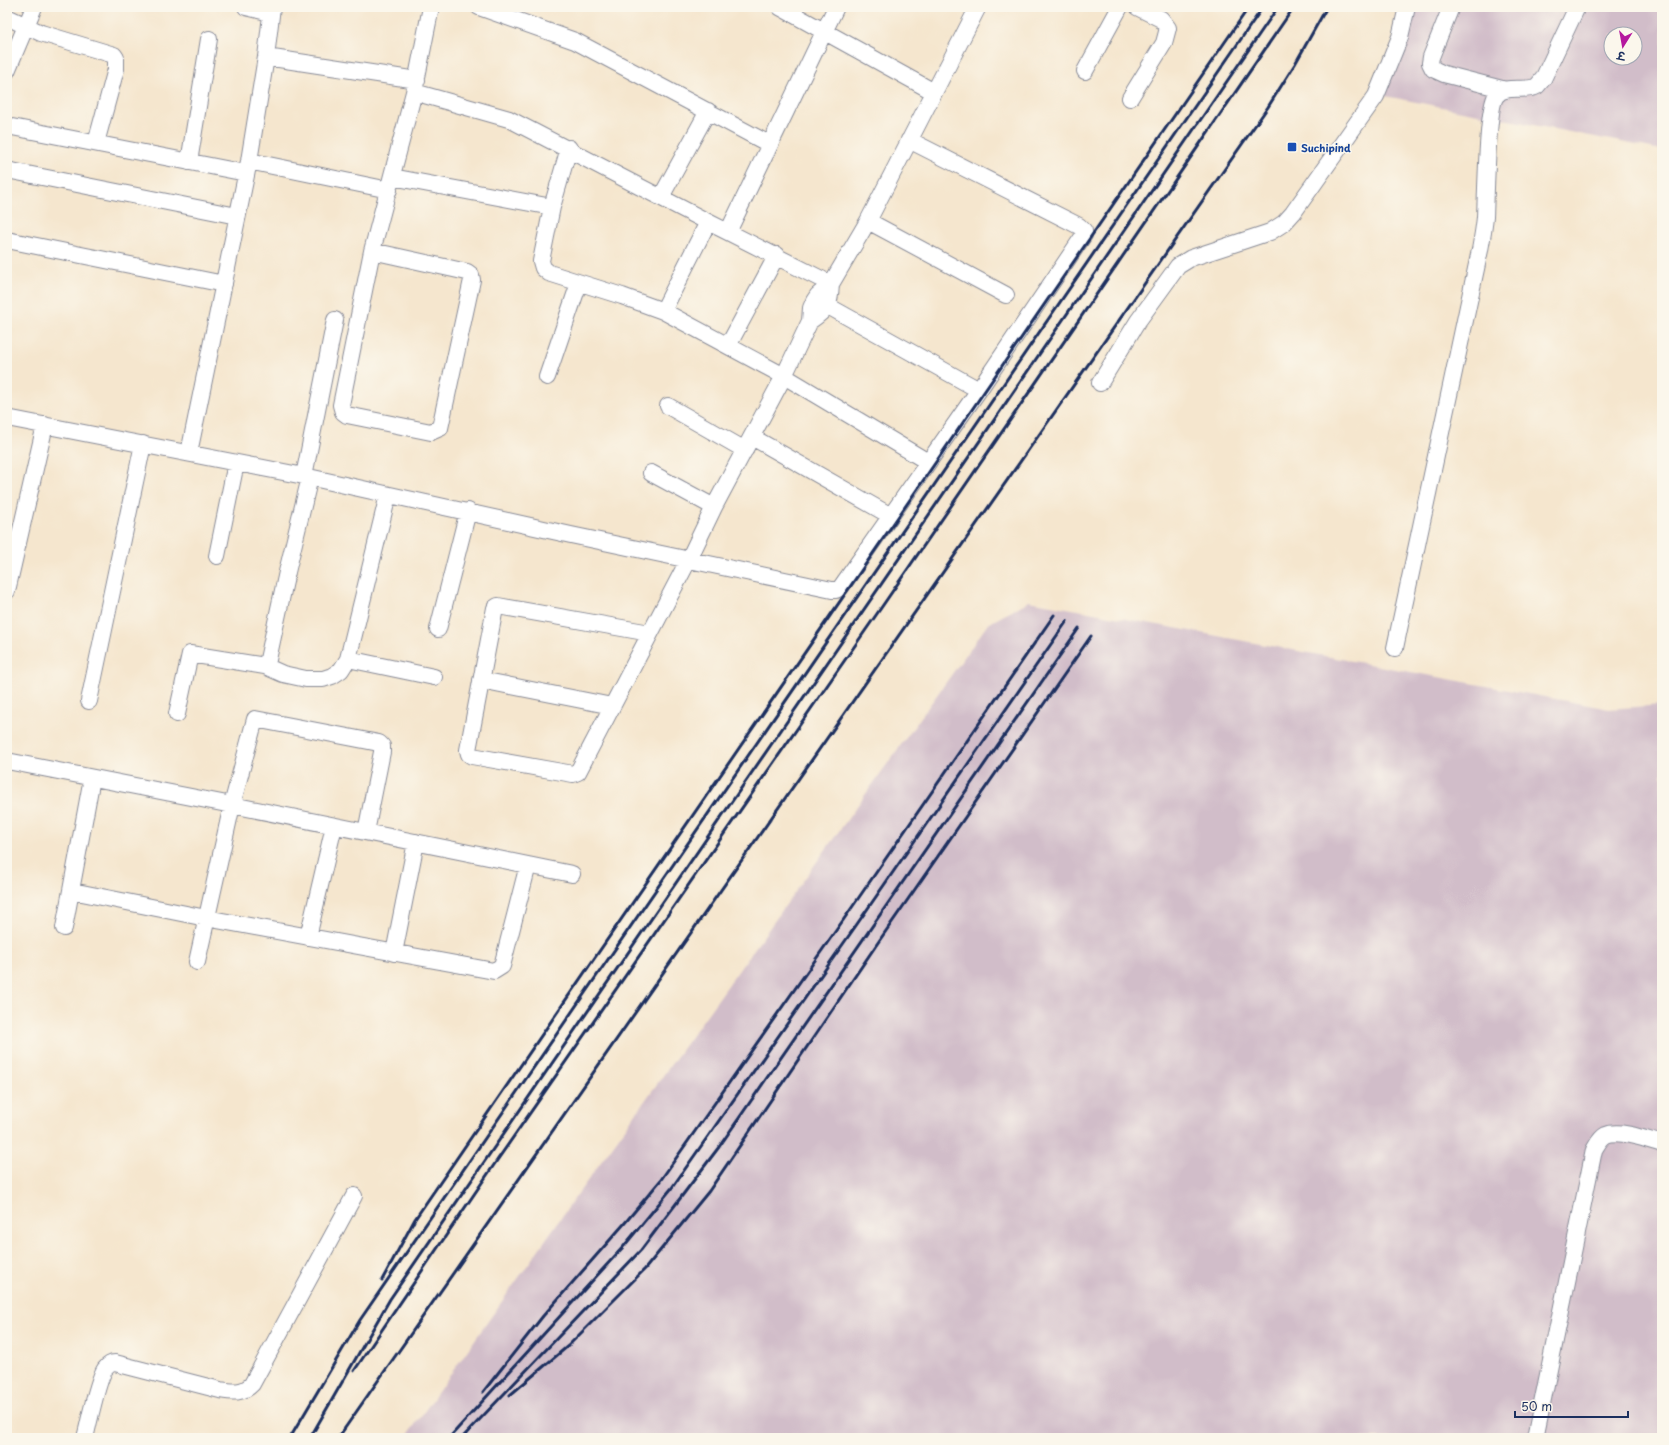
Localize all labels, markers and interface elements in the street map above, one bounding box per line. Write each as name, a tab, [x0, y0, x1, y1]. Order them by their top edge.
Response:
north arrow	[1603, 26, 1643, 66]
text: उ	[1614, 47, 1627, 66]
place label: Suchipind	[1301, 140, 1351, 155]
marker: Suchipind	[1286, 141, 1298, 153]
scale bar	[1515, 1393, 1628, 1419]
text: 50 m	[1521, 1397, 1552, 1415]

